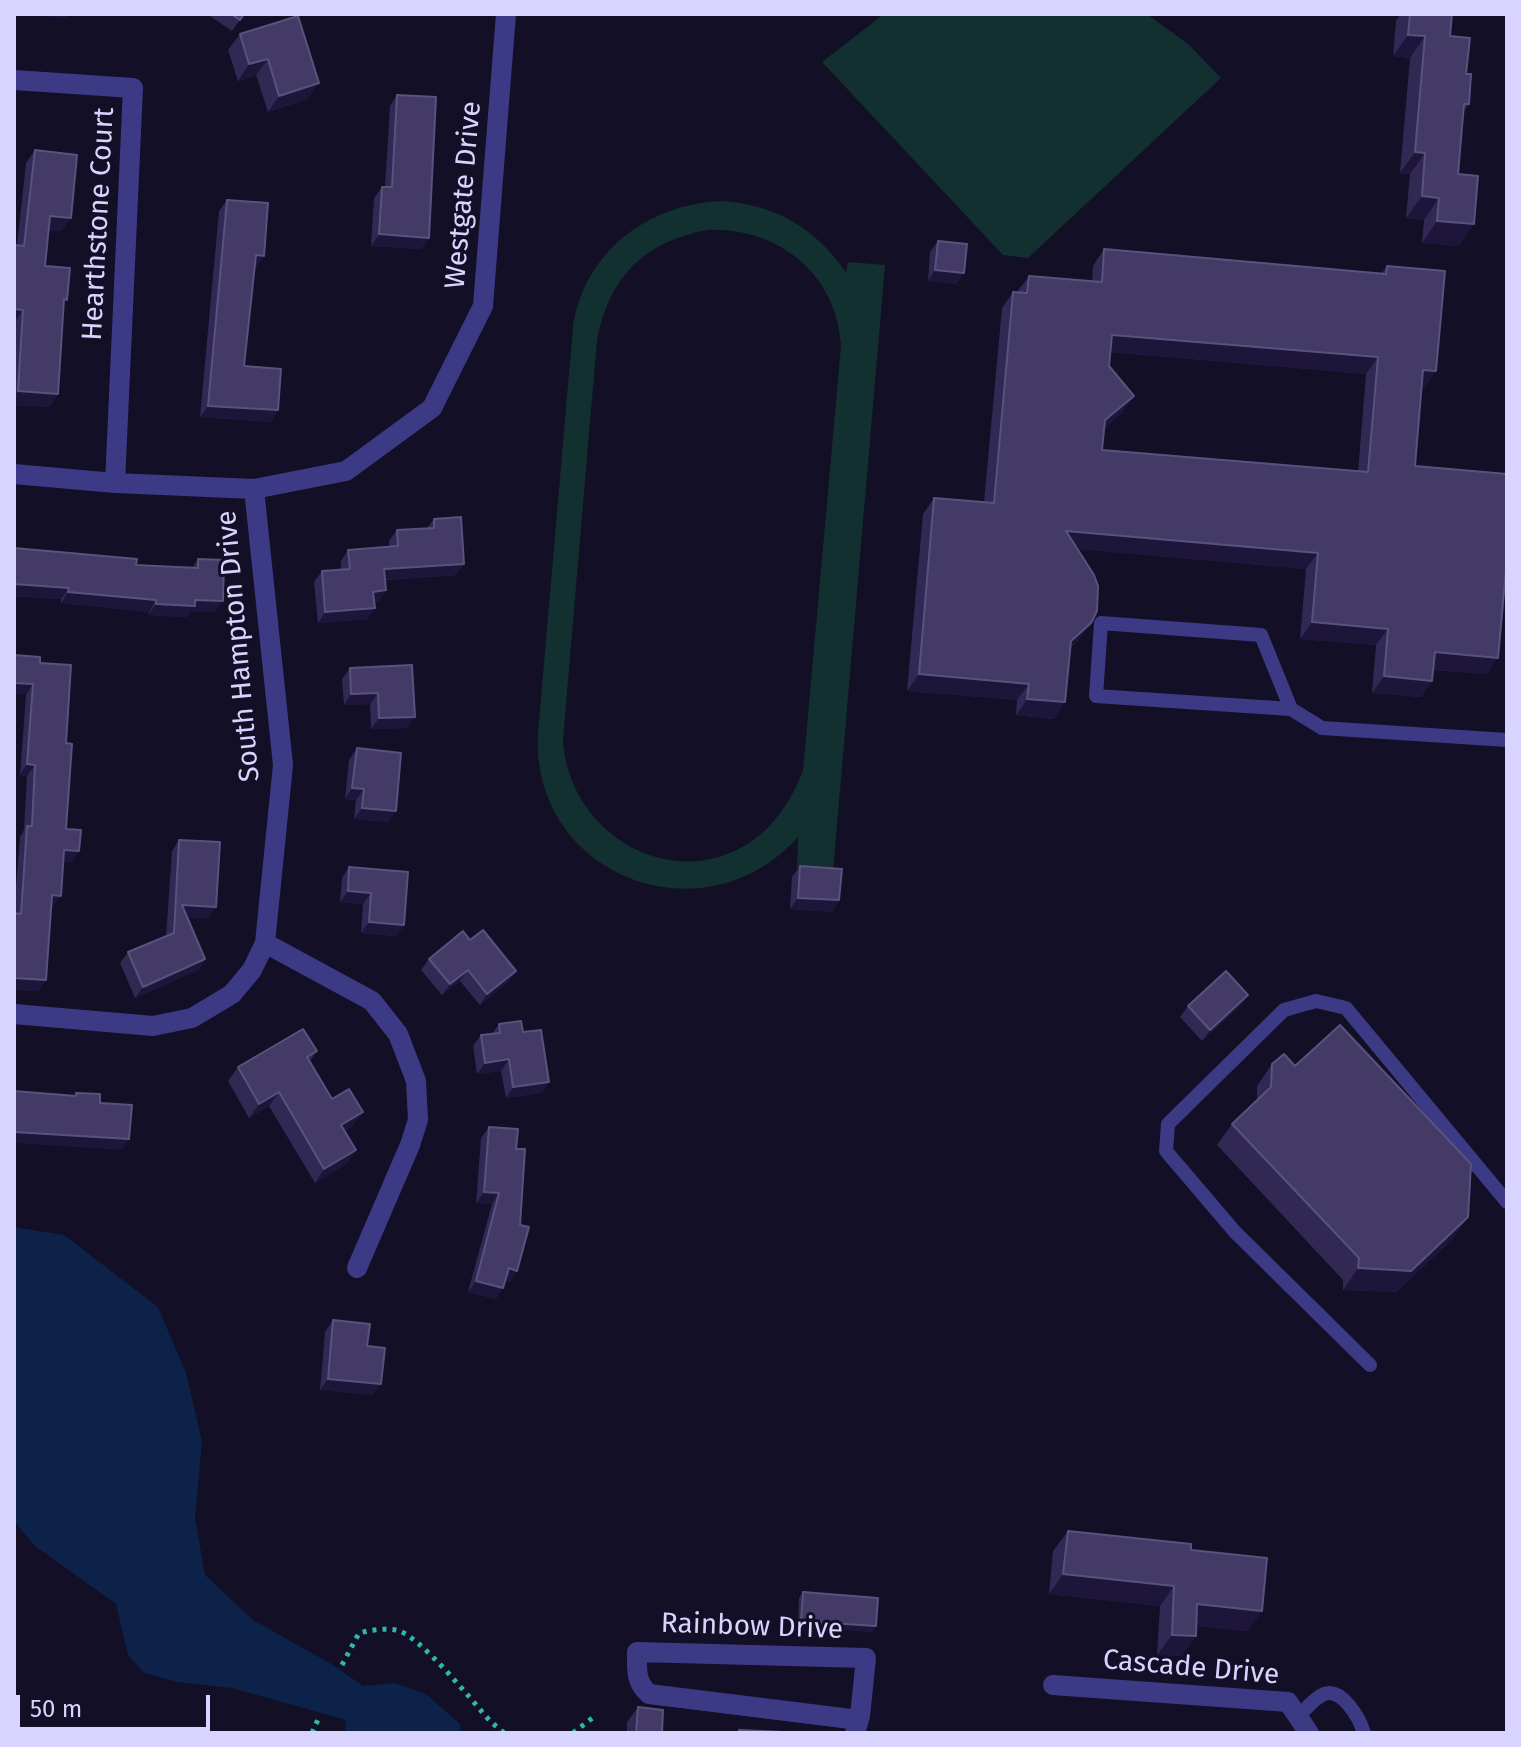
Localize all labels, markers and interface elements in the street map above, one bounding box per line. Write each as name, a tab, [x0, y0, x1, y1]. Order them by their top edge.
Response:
street label: Westgate Drive	[439, 100, 489, 290]
street label: Hearthstone Court	[76, 107, 122, 341]
street label: South Hampton Drive	[210, 509, 268, 783]
street label: Rainbow Drive	[660, 1607, 844, 1647]
street label: Cascade Drive	[1101, 1644, 1281, 1692]
scale bar	[20, 1679, 214, 1729]
text: 50 m	[30, 1695, 82, 1723]

